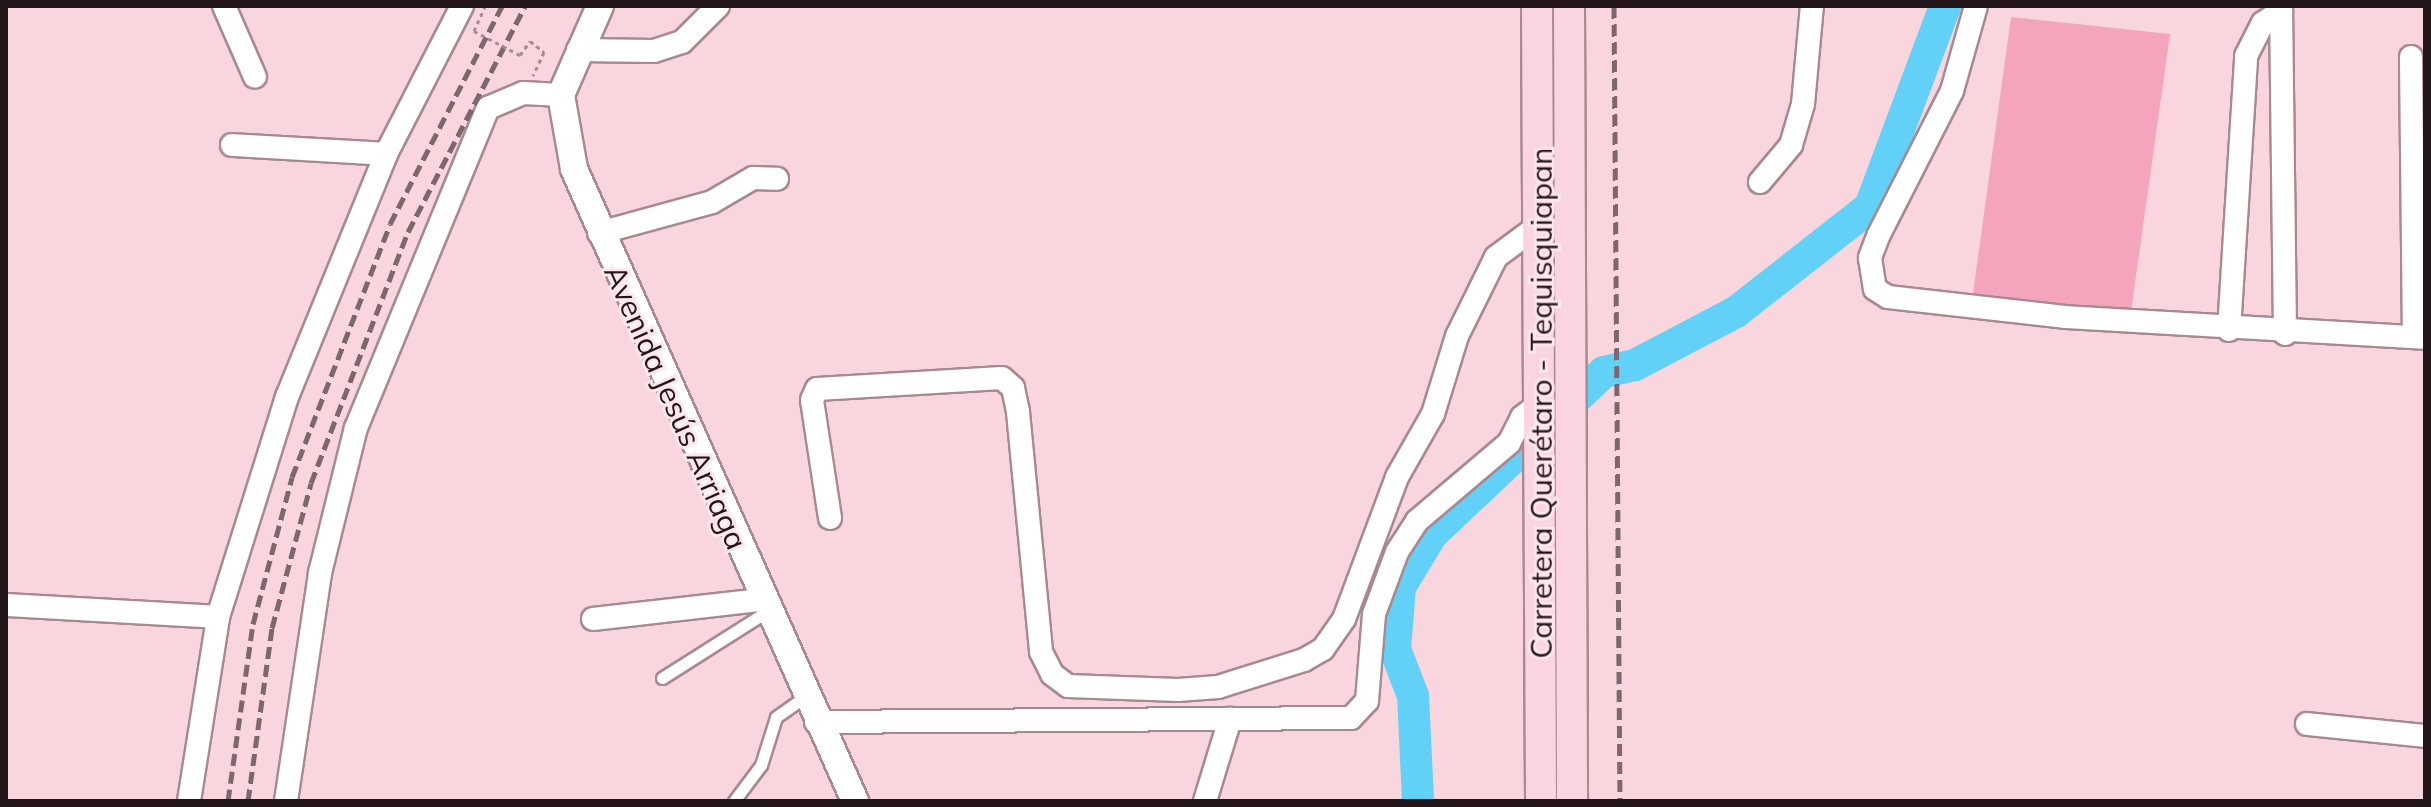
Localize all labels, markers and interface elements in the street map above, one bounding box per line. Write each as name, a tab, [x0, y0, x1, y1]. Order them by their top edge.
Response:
street label: Carretera Querétaro - Tequisquiapan	[1523, 147, 1559, 659]
street label: Avenida Jesús Arriaga	[597, 259, 755, 555]

